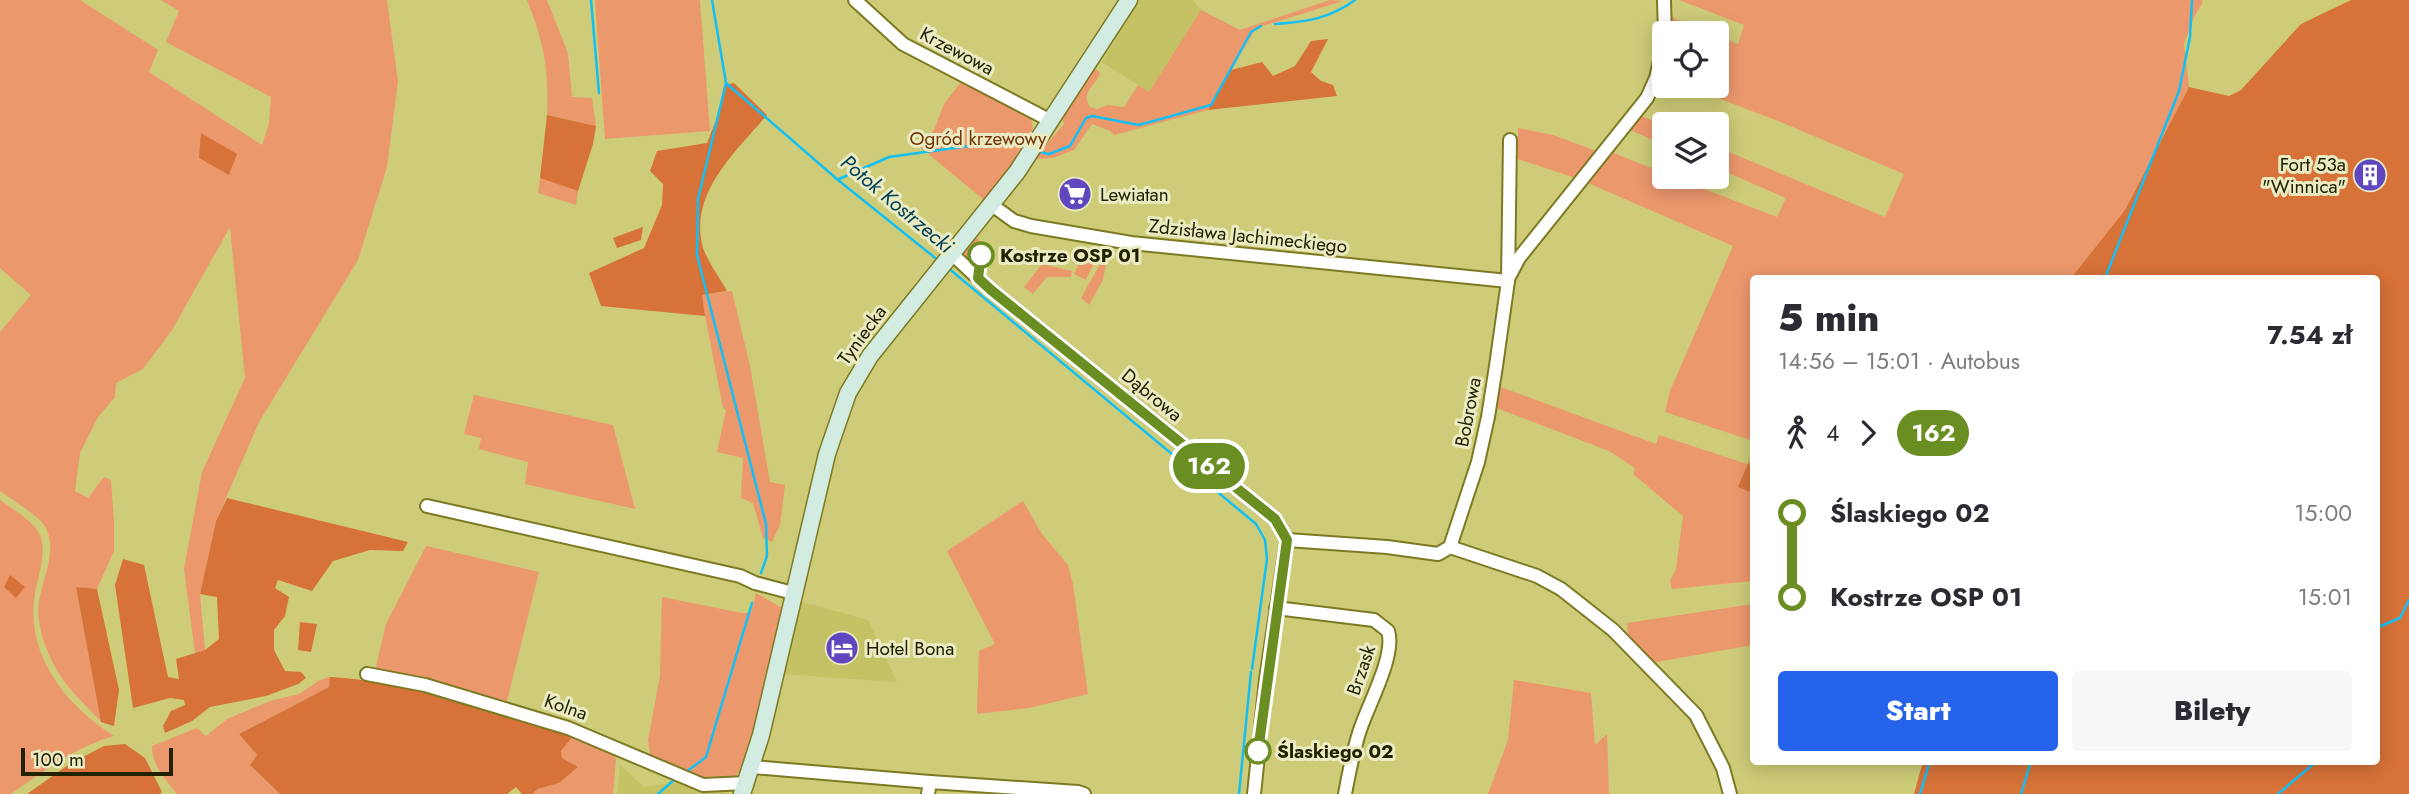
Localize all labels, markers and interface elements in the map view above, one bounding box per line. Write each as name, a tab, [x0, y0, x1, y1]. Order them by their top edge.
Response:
street label: Krzewowa	[915, 20, 999, 82]
map controls	[1652, 21, 1729, 189]
button: locate	[1652, 21, 1729, 98]
button: layers	[1652, 112, 1729, 189]
park label: Ogród krzewowy	[910, 125, 1047, 152]
water label: Potok Kostrzecki	[834, 148, 961, 261]
place label: Fort 53a "Winnica"	[2262, 151, 2346, 200]
building icon: Fort 53a "Winnica"	[2351, 156, 2389, 194]
supermarket icon: Lewiatan	[1056, 175, 1094, 213]
place label: Lewiatan	[1100, 181, 1169, 208]
street label: Zdzisława Jachimeckiego	[1147, 212, 1349, 260]
marker: Kostrze OSP 01	[968, 242, 994, 268]
place label: Kostrze OSP 01	[1000, 242, 1141, 269]
text: 5 min	[1778, 290, 1880, 345]
street label: Tyniecka	[831, 300, 893, 370]
text: 7.54 zł	[2267, 316, 2352, 354]
text: 14:56 – 15:01 · Autobus	[1778, 344, 2020, 378]
street label: Dąbrowa	[1116, 362, 1188, 428]
street label: Bobrowa	[1448, 375, 1488, 449]
icon: walk	[1778, 414, 1816, 452]
icon: forward	[1849, 414, 1887, 452]
text: 162	[1911, 415, 1955, 450]
text: 4	[1826, 416, 1839, 450]
line badge: 162	[1169, 443, 1249, 489]
text: 162	[1187, 448, 1231, 483]
text: Ślaskiego 02	[1830, 494, 1989, 532]
text: 15:00	[2294, 496, 2352, 530]
text: Kostrze OSP 01	[1830, 578, 2022, 616]
text: 15:01	[2298, 580, 2352, 614]
hotel icon: Hotel Bona	[823, 629, 861, 667]
place label: Hotel Bona	[866, 635, 954, 662]
street label: Brzask	[1340, 641, 1382, 699]
button: Start	[1778, 671, 2058, 751]
button: Bilety	[2072, 671, 2352, 751]
street label: Kolna	[541, 687, 591, 727]
marker: Ślaskiego 02	[1245, 738, 1271, 764]
place label: Ślaskiego 02	[1277, 738, 1394, 765]
scale bar	[21, 745, 173, 777]
text: 100 m	[32, 746, 84, 773]

